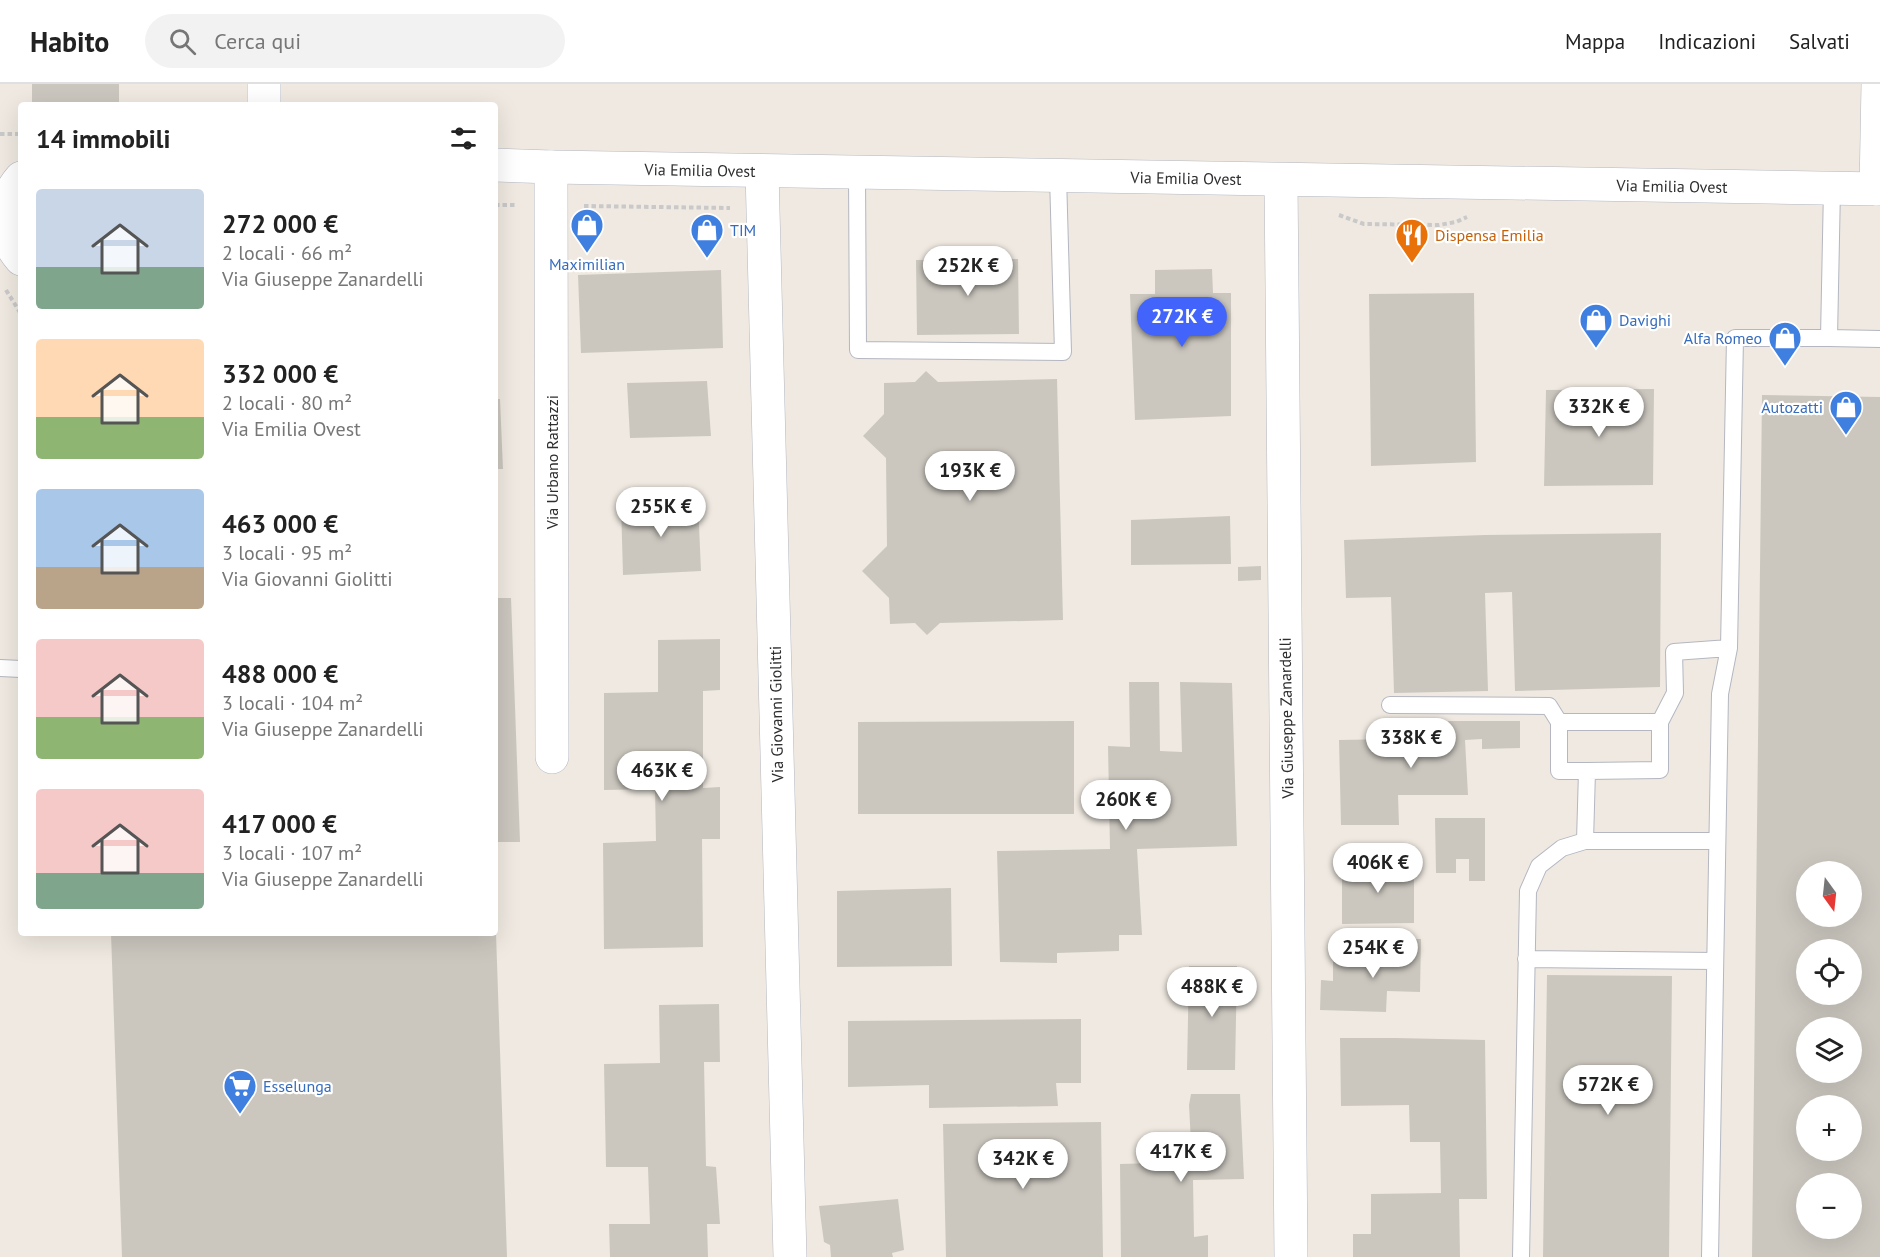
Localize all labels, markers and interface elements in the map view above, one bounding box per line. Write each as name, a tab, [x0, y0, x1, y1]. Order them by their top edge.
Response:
search box	[145, 14, 565, 68]
text: Habito	[30, 23, 109, 60]
icon: search	[166, 25, 199, 58]
text: Cerca qui	[214, 27, 301, 55]
text: Mappa	[1565, 28, 1625, 55]
text: Indicazioni	[1658, 28, 1756, 55]
text: Salvati	[1789, 28, 1850, 55]
text: 14 immobili	[36, 122, 170, 155]
icon: filters	[447, 122, 480, 155]
street label: Via Emilia Ovest	[643, 159, 756, 181]
street label: Via Emilia Ovest	[1129, 167, 1242, 189]
street label: Via Emilia Ovest	[1615, 175, 1728, 197]
text: 272 000 €	[222, 207, 338, 240]
shop icon: Maximilian	[569, 207, 605, 254]
shop icon: TIM	[689, 212, 725, 259]
icon: home	[84, 213, 156, 285]
restaurant icon: Dispensa Emilia	[1394, 217, 1430, 264]
place label: TIM	[730, 220, 756, 240]
place label: Dispensa Emilia	[1435, 225, 1544, 245]
text: 2 locali · 66 m²	[222, 240, 352, 266]
pin: 252K €	[919, 246, 1017, 297]
text: 252K €	[937, 252, 999, 278]
place label: Maximilian	[549, 254, 625, 274]
text: Via Giuseppe Zanardelli	[222, 266, 424, 292]
pin: 272K €	[1133, 297, 1231, 348]
shop icon: Davighi	[1578, 302, 1614, 349]
text: 272K €	[1151, 303, 1213, 329]
place label: Davighi	[1619, 310, 1671, 330]
shop icon: Alfa Romeo	[1767, 320, 1803, 367]
place label: Alfa Romeo	[1684, 328, 1762, 348]
text: 332 000 €	[222, 357, 338, 390]
icon: home	[84, 363, 156, 435]
pin: 332K €	[1550, 387, 1648, 438]
shop icon: Autozatti	[1828, 389, 1864, 436]
text: 2 locali · 80 m²	[222, 390, 352, 416]
text: 332K €	[1568, 393, 1630, 419]
street label: Via Urbano Rattazzi	[542, 395, 562, 530]
place label: Autozatti	[1761, 397, 1823, 417]
text: Via Emilia Ovest	[222, 416, 361, 442]
pin: 193K €	[921, 451, 1019, 502]
text: 193K €	[939, 457, 1001, 483]
pin: 255K €	[612, 487, 710, 538]
text: 255K €	[630, 493, 692, 519]
text: 463 000 €	[222, 507, 338, 540]
icon: home	[84, 513, 156, 585]
text: 3 locali · 95 m²	[222, 540, 352, 566]
text: Via Giovanni Giolitti	[222, 566, 393, 592]
street label: Via Giuseppe Zanardelli	[1275, 637, 1297, 800]
street label: Via Giovanni Giolitti	[765, 646, 787, 783]
text: 488 000 €	[222, 657, 338, 690]
icon: home	[84, 663, 156, 735]
text: 3 locali · 104 m²	[222, 690, 363, 716]
text: Via Giuseppe Zanardelli	[222, 716, 424, 742]
pin: 338K €	[1362, 718, 1460, 769]
text: 338K €	[1380, 724, 1442, 750]
pin: 463K €	[613, 751, 711, 802]
text: 463K €	[631, 757, 693, 783]
pin: 260K €	[1077, 780, 1175, 831]
text: 260K €	[1095, 786, 1157, 812]
text: 417 000 €	[222, 807, 337, 840]
icon: home	[84, 813, 156, 885]
text: 3 locali · 107 m²	[222, 840, 362, 866]
pin: 406K €	[1329, 843, 1427, 894]
text: 406K €	[1347, 849, 1409, 875]
north arrow	[1796, 861, 1862, 927]
map controls	[1796, 861, 1862, 1239]
text: Via Giuseppe Zanardelli	[222, 866, 424, 892]
pin: 254K €	[1324, 928, 1422, 979]
text: 254K €	[1342, 934, 1404, 960]
button: locate	[1796, 939, 1862, 1005]
pin: 488K €	[1163, 967, 1261, 1018]
text: 488K €	[1181, 973, 1243, 999]
button: layers	[1796, 1017, 1862, 1083]
pin: 572K €	[1559, 1065, 1657, 1116]
supermarket icon: Esselunga	[222, 1068, 258, 1115]
text: 572K €	[1577, 1071, 1639, 1097]
place label: Esselunga	[263, 1076, 332, 1096]
button: +	[1796, 1095, 1862, 1161]
pin: 417K €	[1132, 1132, 1230, 1183]
text: 417K €	[1150, 1138, 1212, 1164]
pin: 342K €	[974, 1139, 1072, 1190]
text: 342K €	[992, 1145, 1054, 1171]
button: −	[1796, 1173, 1862, 1239]

